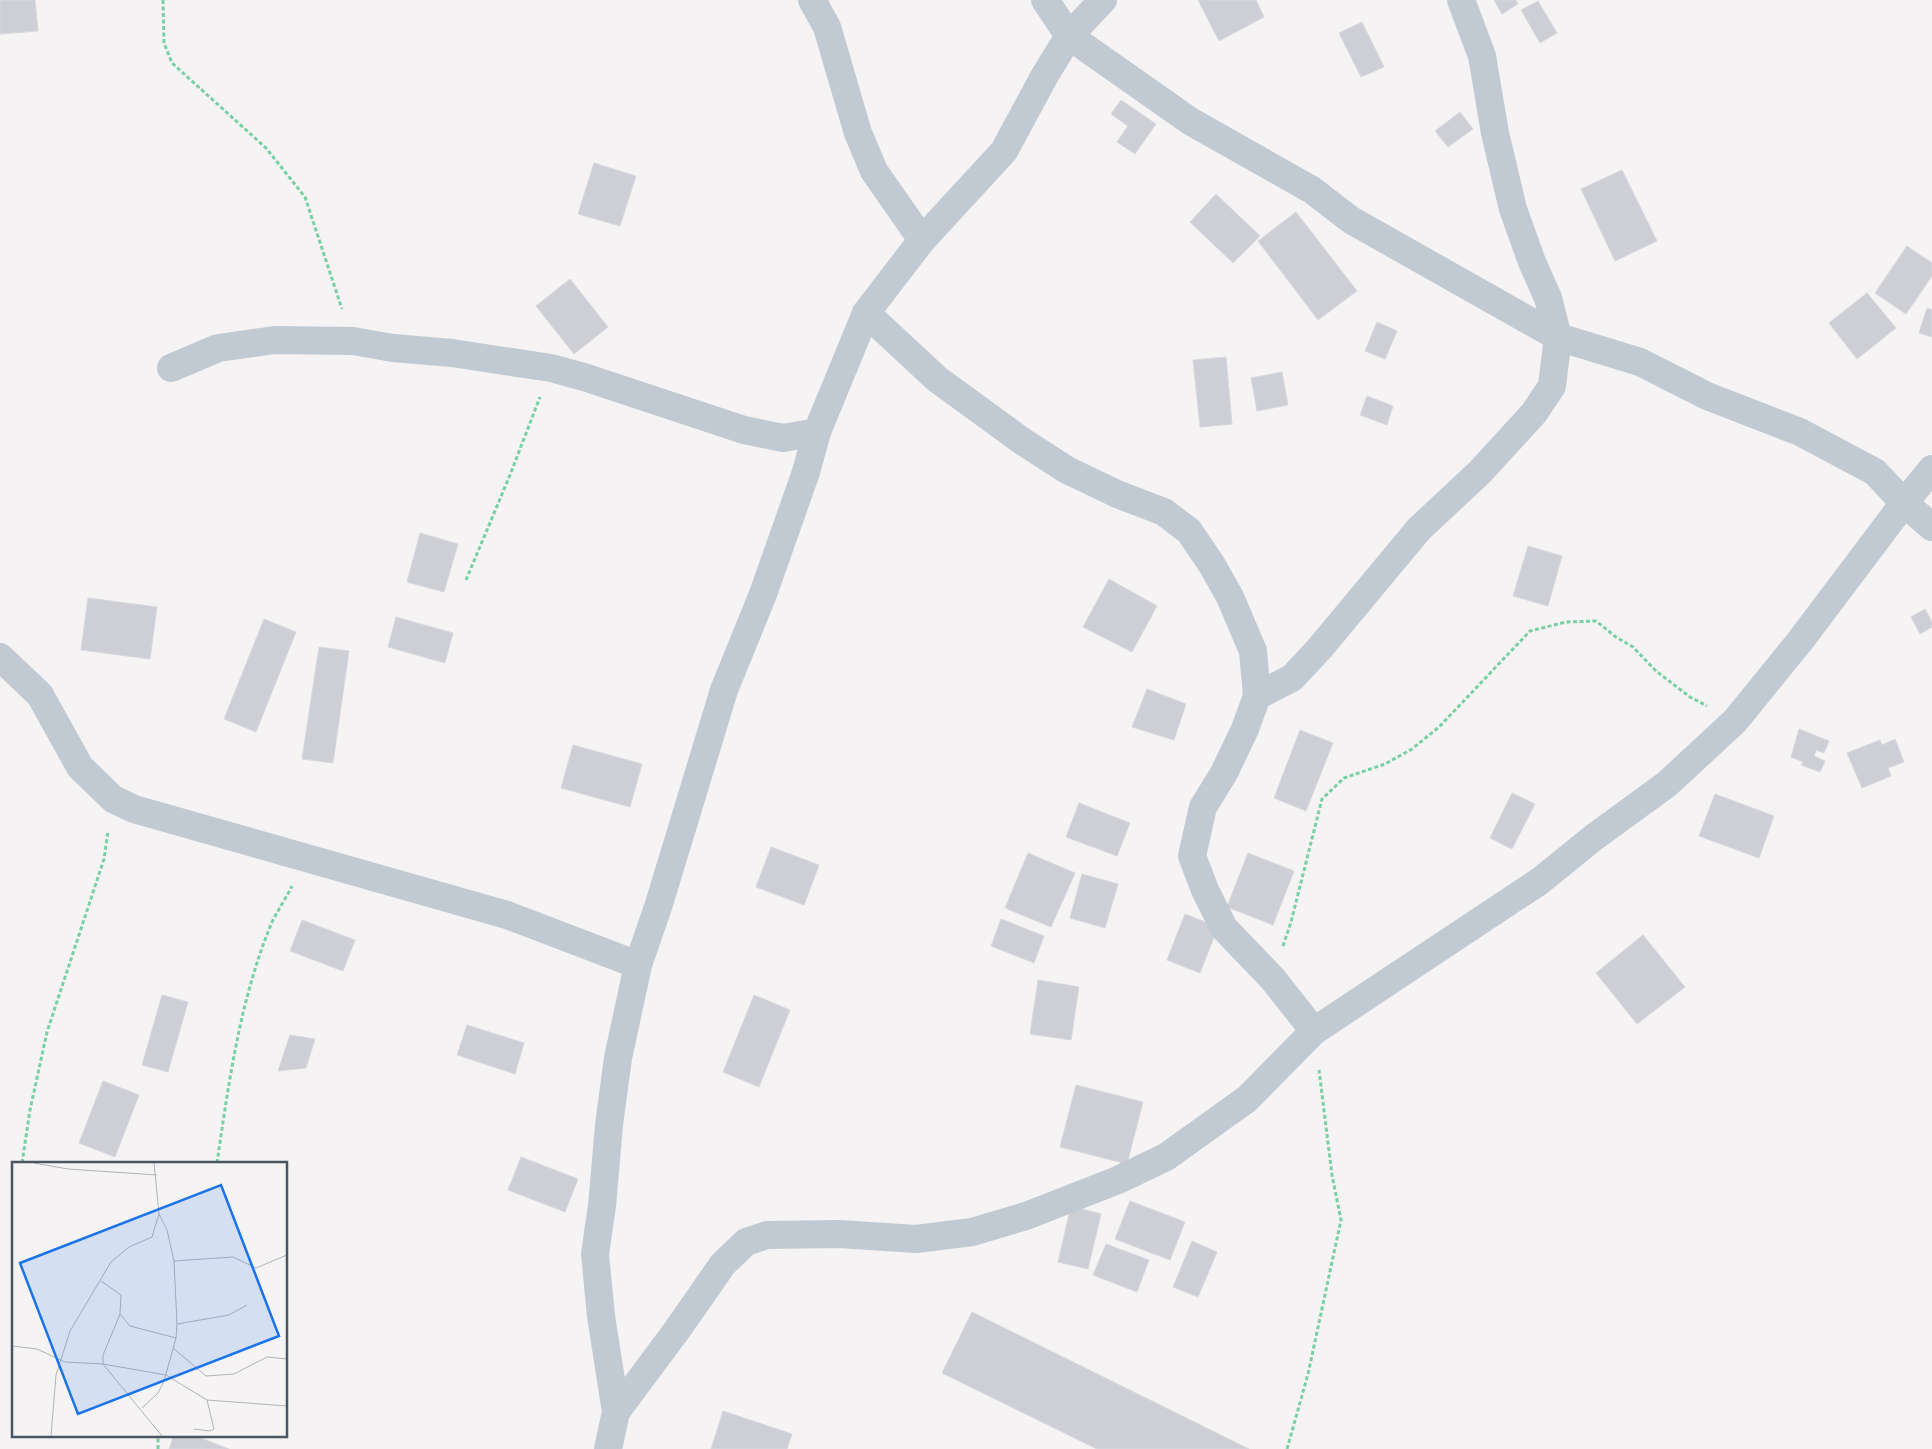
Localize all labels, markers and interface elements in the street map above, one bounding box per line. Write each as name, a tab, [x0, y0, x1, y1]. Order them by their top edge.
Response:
inset map	[12, 1162, 288, 1436]

